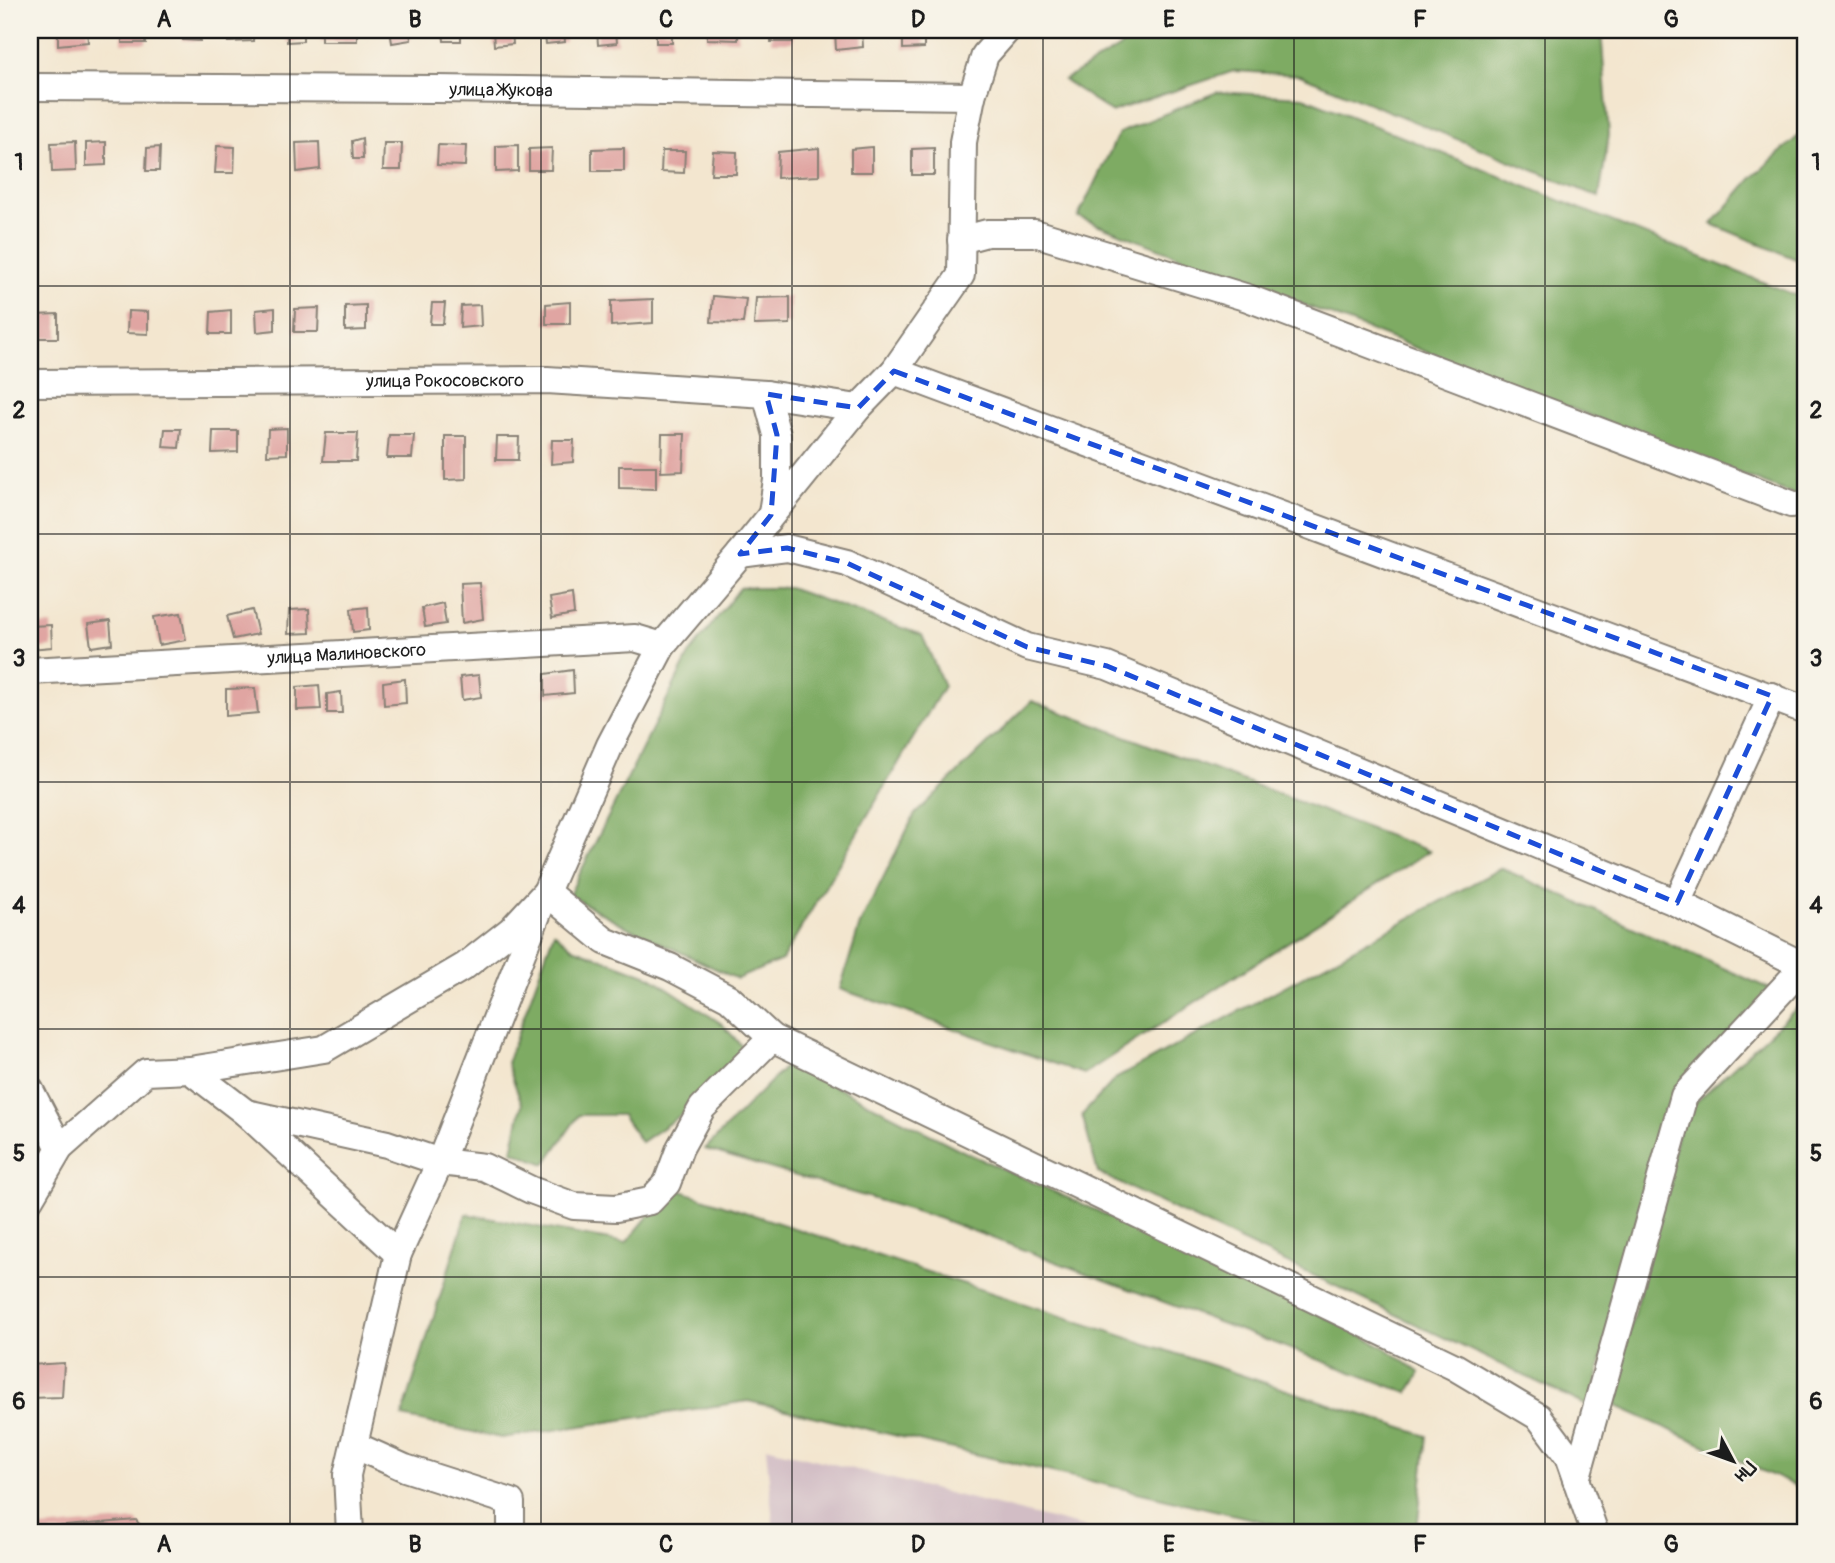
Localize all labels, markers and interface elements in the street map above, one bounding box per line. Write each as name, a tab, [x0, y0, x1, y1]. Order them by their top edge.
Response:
text: A	[157, 5, 172, 34]
text: B	[408, 5, 422, 34]
text: C	[659, 5, 673, 34]
text: D	[911, 5, 925, 34]
text: E	[1163, 5, 1175, 34]
text: F	[1413, 5, 1427, 34]
text: G	[1663, 5, 1679, 34]
street label: улица Жукова	[448, 78, 553, 103]
text: 1	[15, 148, 24, 177]
text: 1	[1812, 148, 1821, 177]
street label: улица Рокосовского	[365, 369, 524, 393]
text: 2	[13, 396, 26, 425]
text: 2	[1810, 396, 1823, 425]
street label: улица Малиновского	[266, 638, 427, 670]
text: 3	[13, 644, 25, 673]
text: 3	[1810, 644, 1822, 673]
text: 4	[12, 891, 26, 920]
text: 4	[1809, 891, 1823, 920]
text: 5	[13, 1139, 25, 1168]
text: 5	[1810, 1139, 1822, 1168]
text: 6	[12, 1387, 26, 1416]
text: 6	[1809, 1387, 1823, 1416]
north arrow	[1699, 1426, 1769, 1496]
text: Пн	[1729, 1456, 1761, 1487]
text: A	[157, 1530, 172, 1559]
text: B	[408, 1530, 422, 1559]
text: C	[659, 1530, 673, 1559]
text: D	[911, 1530, 925, 1559]
text: E	[1163, 1530, 1175, 1559]
text: F	[1413, 1530, 1427, 1559]
text: G	[1663, 1530, 1679, 1559]

